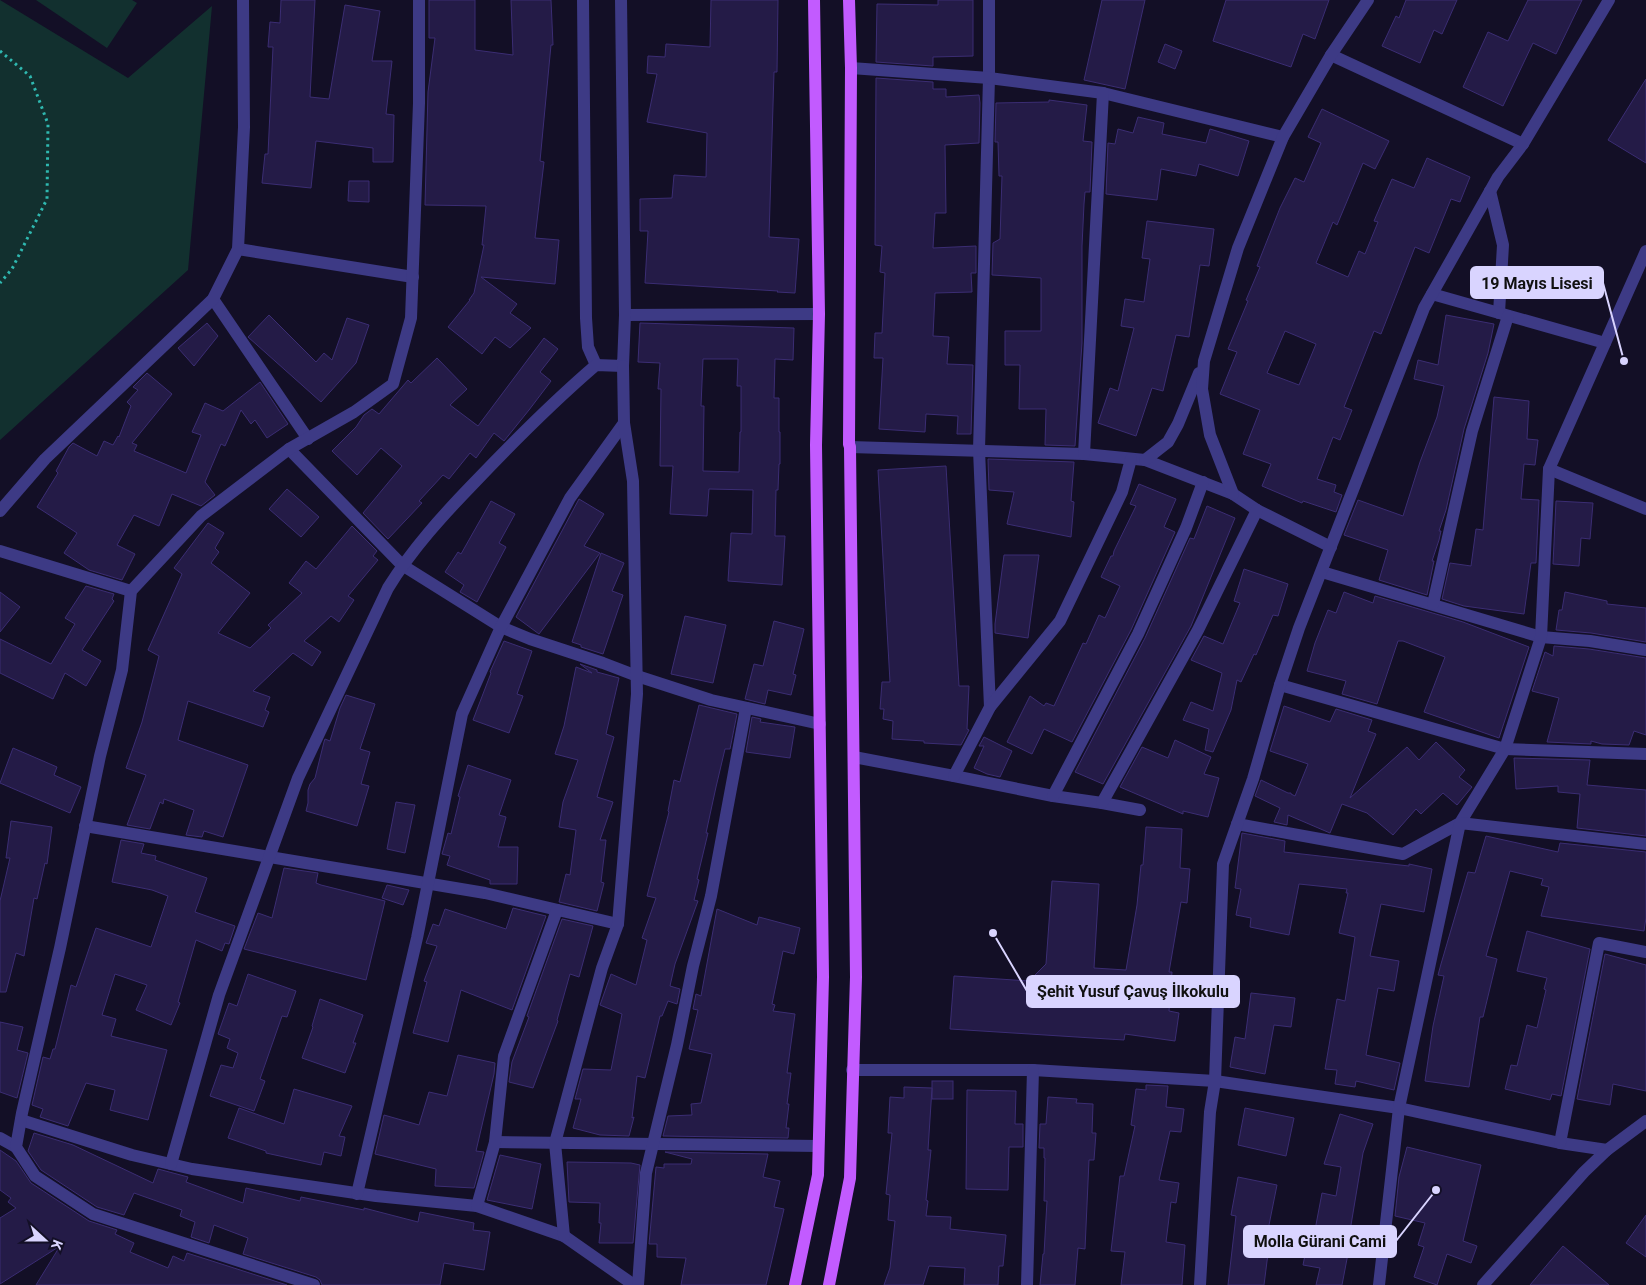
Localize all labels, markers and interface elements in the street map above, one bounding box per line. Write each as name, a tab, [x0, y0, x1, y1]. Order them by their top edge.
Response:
callout: 19 Mayıs Lisesi	[1471, 267, 1603, 298]
text: 19 Mayıs Lisesi	[1481, 274, 1593, 293]
callout: Şehit Yusuf Çavuş İlkokulu	[1027, 976, 1239, 1007]
text: Şehit Yusuf Çavuş İlkokulu	[1037, 982, 1229, 1001]
north arrow	[20, 1215, 70, 1265]
callout: Molla Gürani Cami	[1244, 1226, 1396, 1257]
text: Molla Gürani Cami	[1254, 1232, 1386, 1251]
text: K	[48, 1238, 66, 1252]

